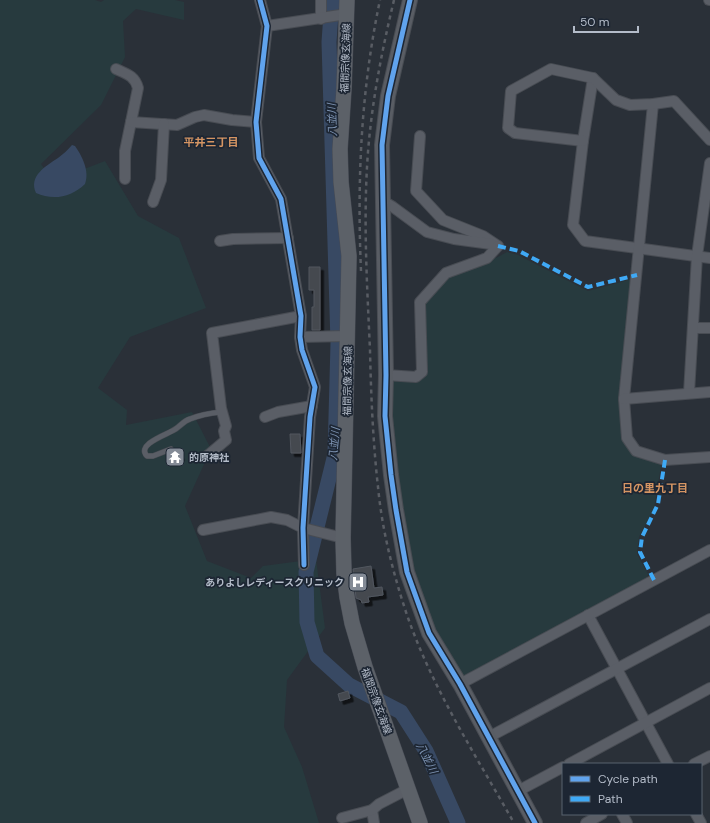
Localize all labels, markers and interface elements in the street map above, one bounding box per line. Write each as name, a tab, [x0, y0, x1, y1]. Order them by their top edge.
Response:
scale bar	[574, 8, 638, 34]
text: 50 m	[580, 14, 609, 30]
street label: 福間宗像玄海線	[338, 23, 353, 93]
water label: 八並川	[324, 102, 340, 137]
district label: 平井三丁目	[184, 135, 239, 149]
street label: 福間宗像玄海線	[340, 346, 355, 416]
water label: 八並川	[326, 426, 342, 461]
temple icon: 的原神社	[164, 446, 186, 468]
place label: 的原神社	[189, 451, 230, 464]
district label: 日の里九丁目	[622, 481, 688, 495]
hospital icon: ありよしレディースクリニック	[347, 571, 369, 593]
place label: ありよしレディースクリニック	[205, 576, 344, 589]
street label: 福間宗像玄海線	[358, 666, 395, 736]
water label: 八並川	[413, 740, 441, 777]
legend	[562, 763, 702, 815]
text: Cycle path	[598, 771, 658, 787]
text: Path	[598, 791, 623, 807]

